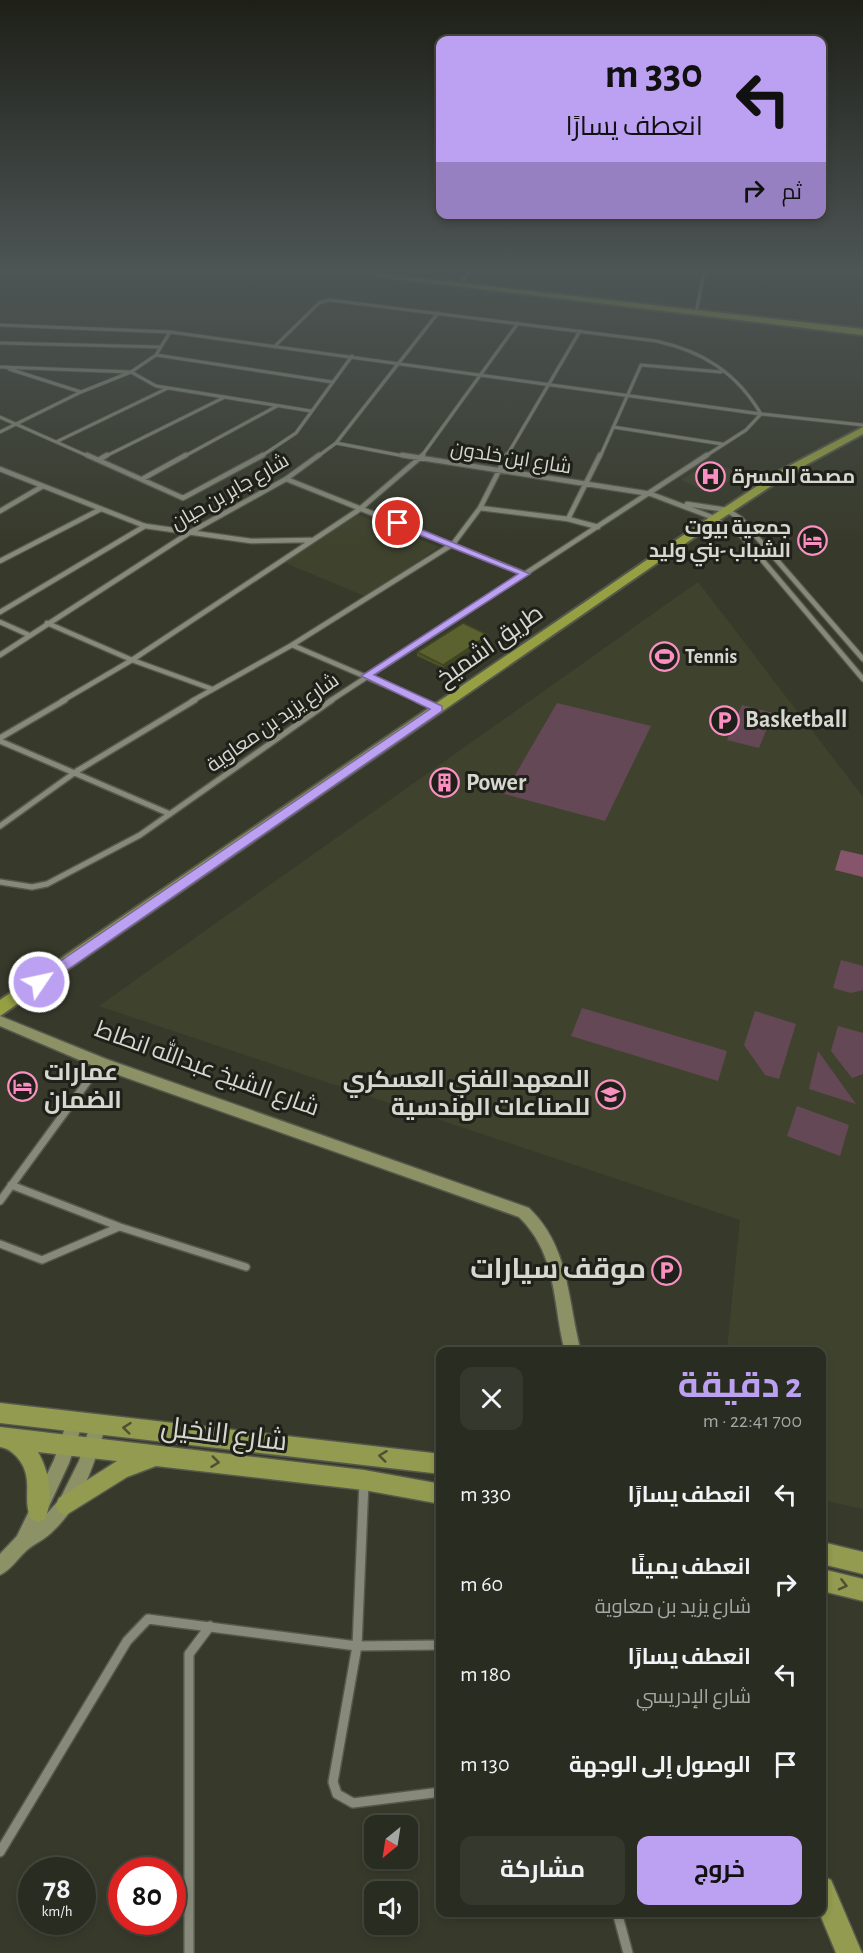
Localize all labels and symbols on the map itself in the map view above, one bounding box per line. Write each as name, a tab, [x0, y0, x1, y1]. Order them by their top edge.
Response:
street label: شارع ابن خلدون	[449, 439, 573, 480]
street label: شارع جابر بن حيان	[168, 450, 294, 536]
hospital icon: مصحة المسرة	[695, 461, 727, 493]
place label: مصحة المسرة	[732, 467, 855, 488]
pin	[372, 497, 423, 548]
place label: جمعية بيوت الشباب -بني وليد	[649, 518, 791, 567]
hotel icon: جمعية بيوت الشباب -بني وليد	[796, 524, 828, 556]
street label: طريق اشميخ	[432, 600, 549, 694]
sports icon: Tennis	[648, 641, 680, 673]
place label: Tennis	[685, 647, 738, 667]
street label: شارع يزيد بن معاوية	[203, 670, 344, 778]
parking icon: Basketball	[708, 704, 740, 736]
place label: Basketball	[745, 708, 847, 732]
building icon: Power	[429, 767, 461, 799]
place label: Power	[466, 771, 527, 795]
position arrow	[7, 950, 71, 1014]
street label: شارع الشيخ عبدالله انطاط	[91, 1013, 324, 1124]
place label: عمارات الضمان	[44, 1061, 122, 1114]
place label: المعهد الفني العسكري للصناعات الهندسية	[343, 1068, 590, 1121]
hotel icon: عمارات الضمان	[7, 1071, 39, 1103]
school or university icon: المعهد الفني العسكري للصناعات الهندسية	[595, 1078, 627, 1110]
parking icon: موقف سيارات	[651, 1254, 683, 1286]
place label: موقف سيارات	[470, 1256, 646, 1285]
street label: شارع النخيل	[159, 1412, 289, 1460]
one-way arrow	[122, 1422, 131, 1435]
one-way arrow	[379, 1450, 388, 1463]
one-way arrow	[210, 1455, 219, 1468]
one-way arrow	[837, 1577, 847, 1590]
north arrow	[364, 1815, 418, 1869]
speed limit sign: 80	[108, 1857, 186, 1935]

